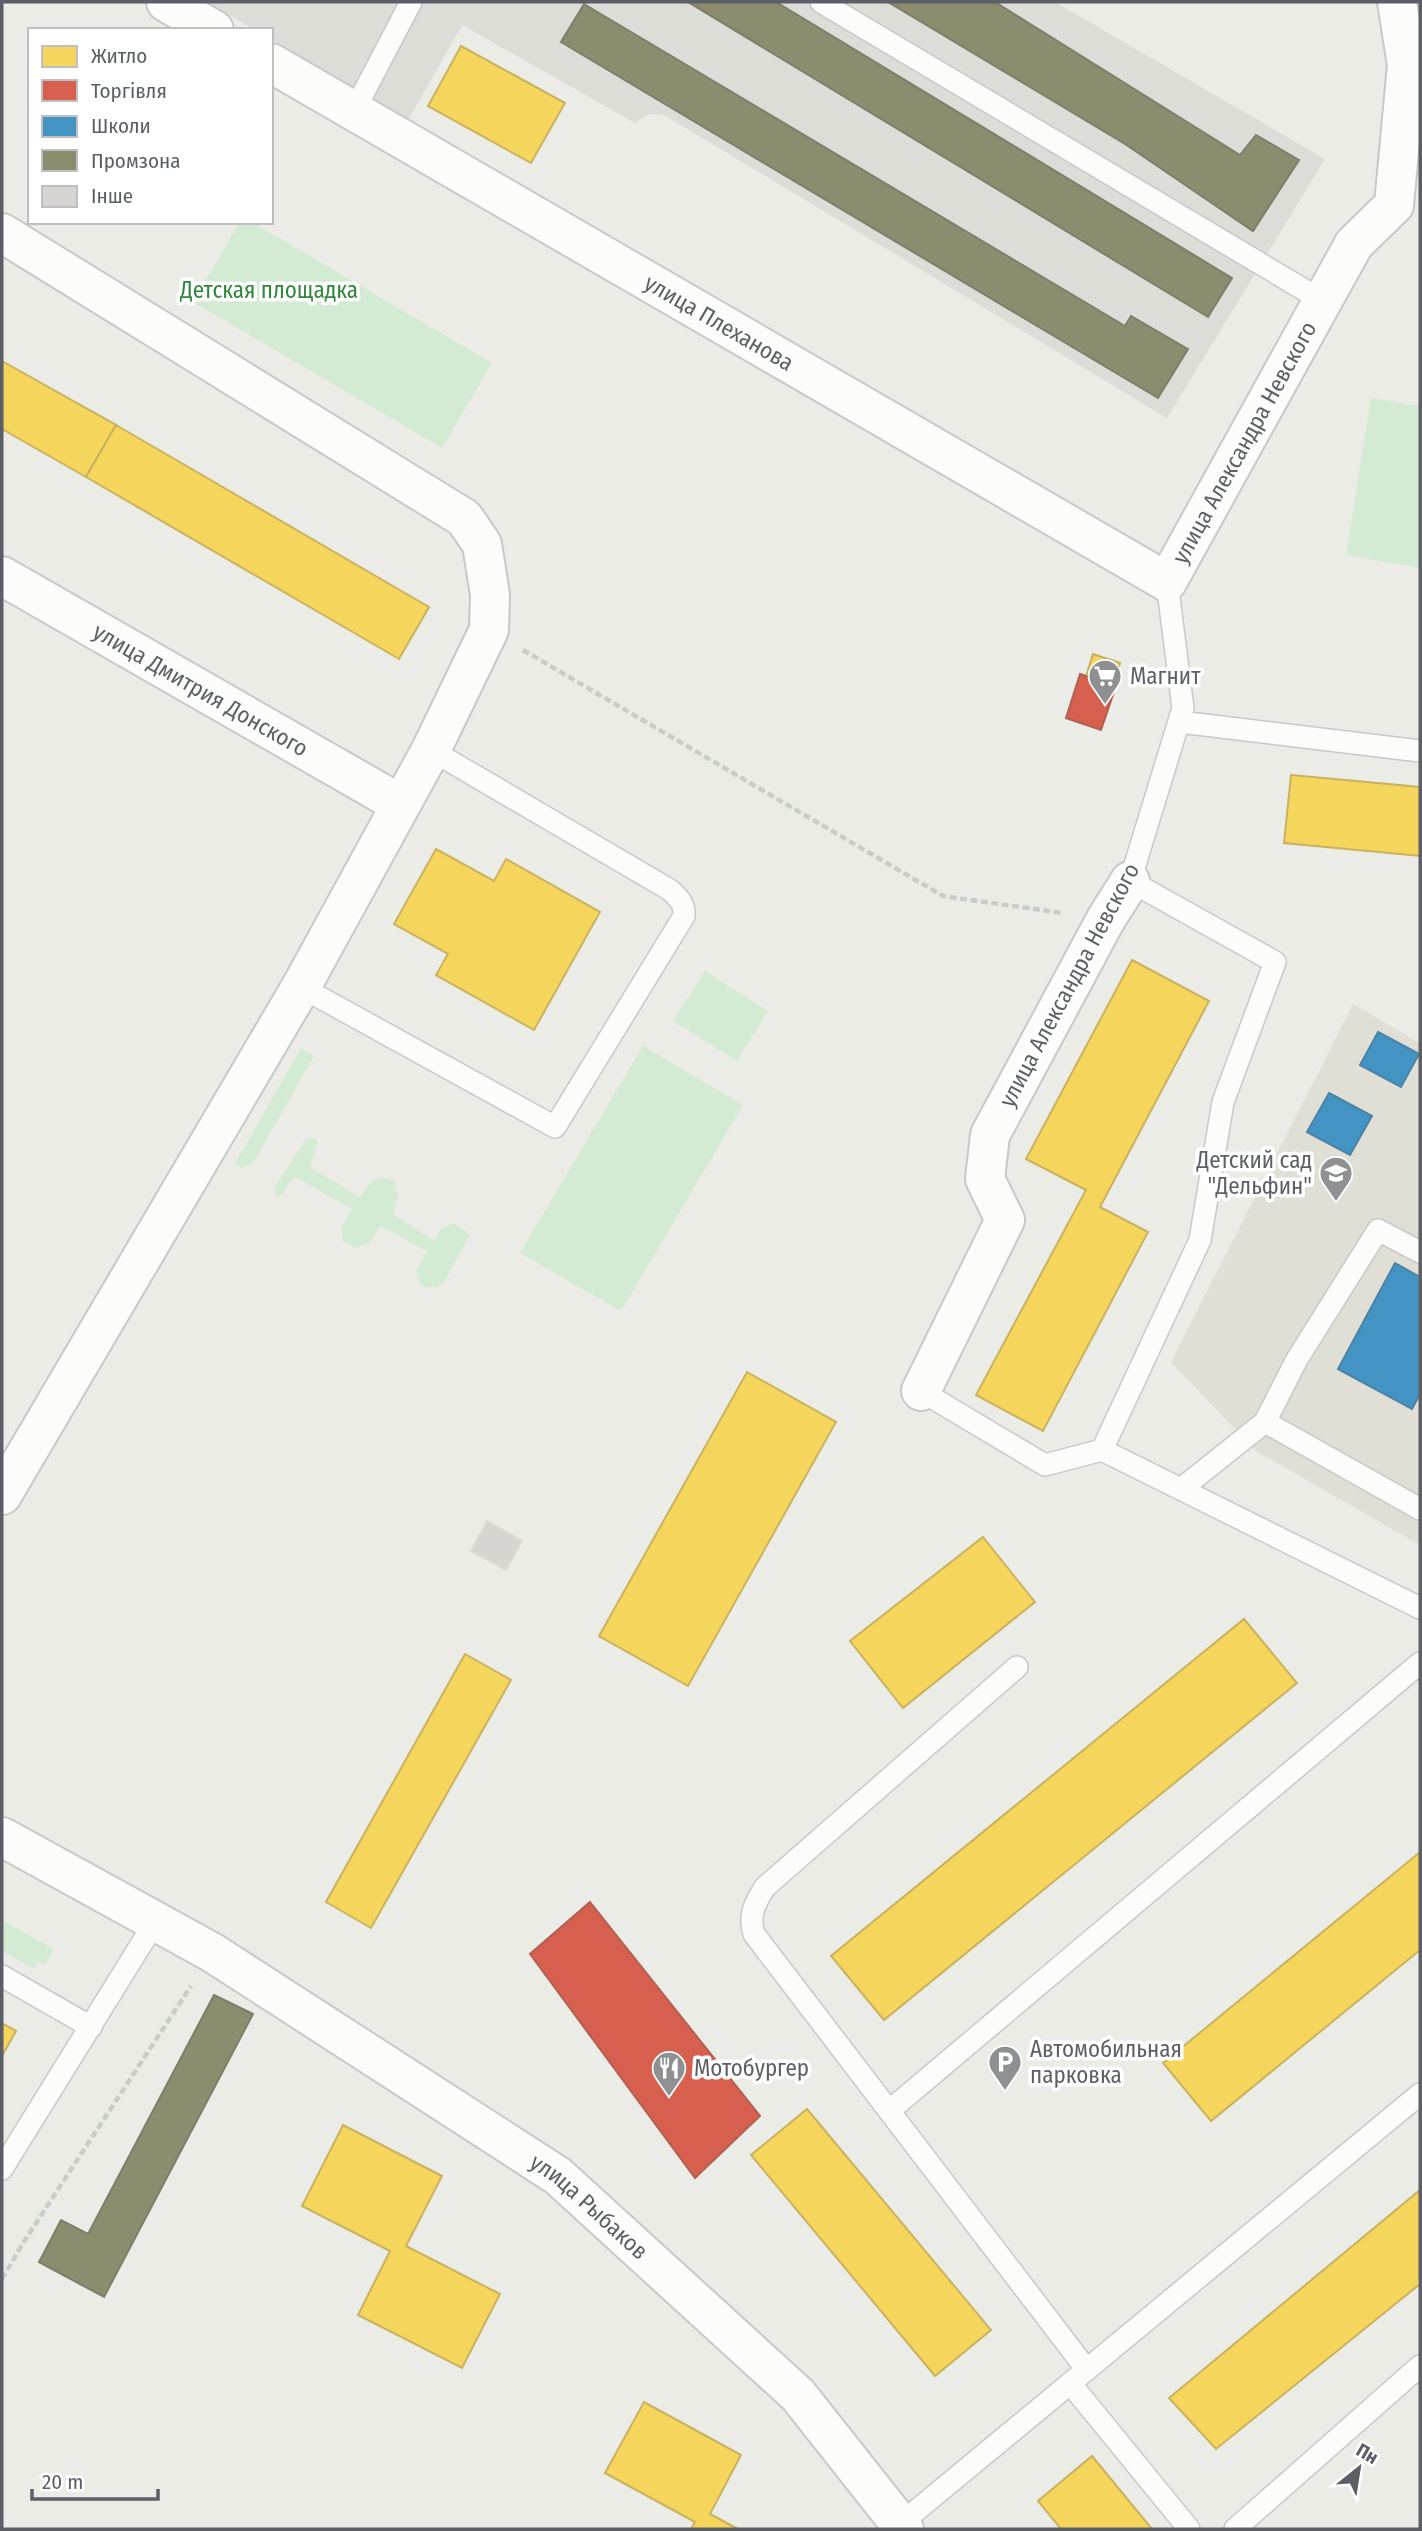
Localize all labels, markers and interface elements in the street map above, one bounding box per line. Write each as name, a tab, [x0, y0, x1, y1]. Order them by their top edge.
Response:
legend	[28, 28, 273, 224]
text: Житло	[91, 43, 147, 69]
text: Торгівля	[91, 78, 167, 104]
text: Школи	[91, 113, 151, 139]
text: Промзона	[91, 148, 180, 174]
text: Інше	[91, 183, 133, 209]
street label: улица Плеханова	[640, 268, 799, 377]
park label: Детская площадка	[179, 276, 358, 304]
street label: улица Александра Невского	[1166, 317, 1322, 568]
street label: улица Дмитрия Донского	[88, 617, 313, 762]
supermarket icon: Магнит	[1086, 657, 1124, 706]
place label: Магнит	[1130, 662, 1201, 690]
street label: улица Александра Невского	[993, 858, 1145, 1112]
place label: Детский сад "Дельфин"	[1195, 1146, 1312, 1200]
school or university icon: Детский сад "Дельфин"	[1317, 1154, 1355, 1203]
place label: Автомобильная парковка	[1030, 2035, 1182, 2089]
parking icon: Автомобильная парковка	[986, 2043, 1024, 2092]
restaurant icon: Мотобургер	[650, 2049, 688, 2098]
place label: Мотобургер	[694, 2054, 809, 2082]
street label: улица Рыбаков	[525, 2148, 654, 2265]
north arrow	[1324, 2433, 1394, 2503]
text: Пн	[1352, 2438, 1382, 2469]
scale bar	[32, 2458, 158, 2502]
text: 20 m	[42, 2469, 83, 2495]

